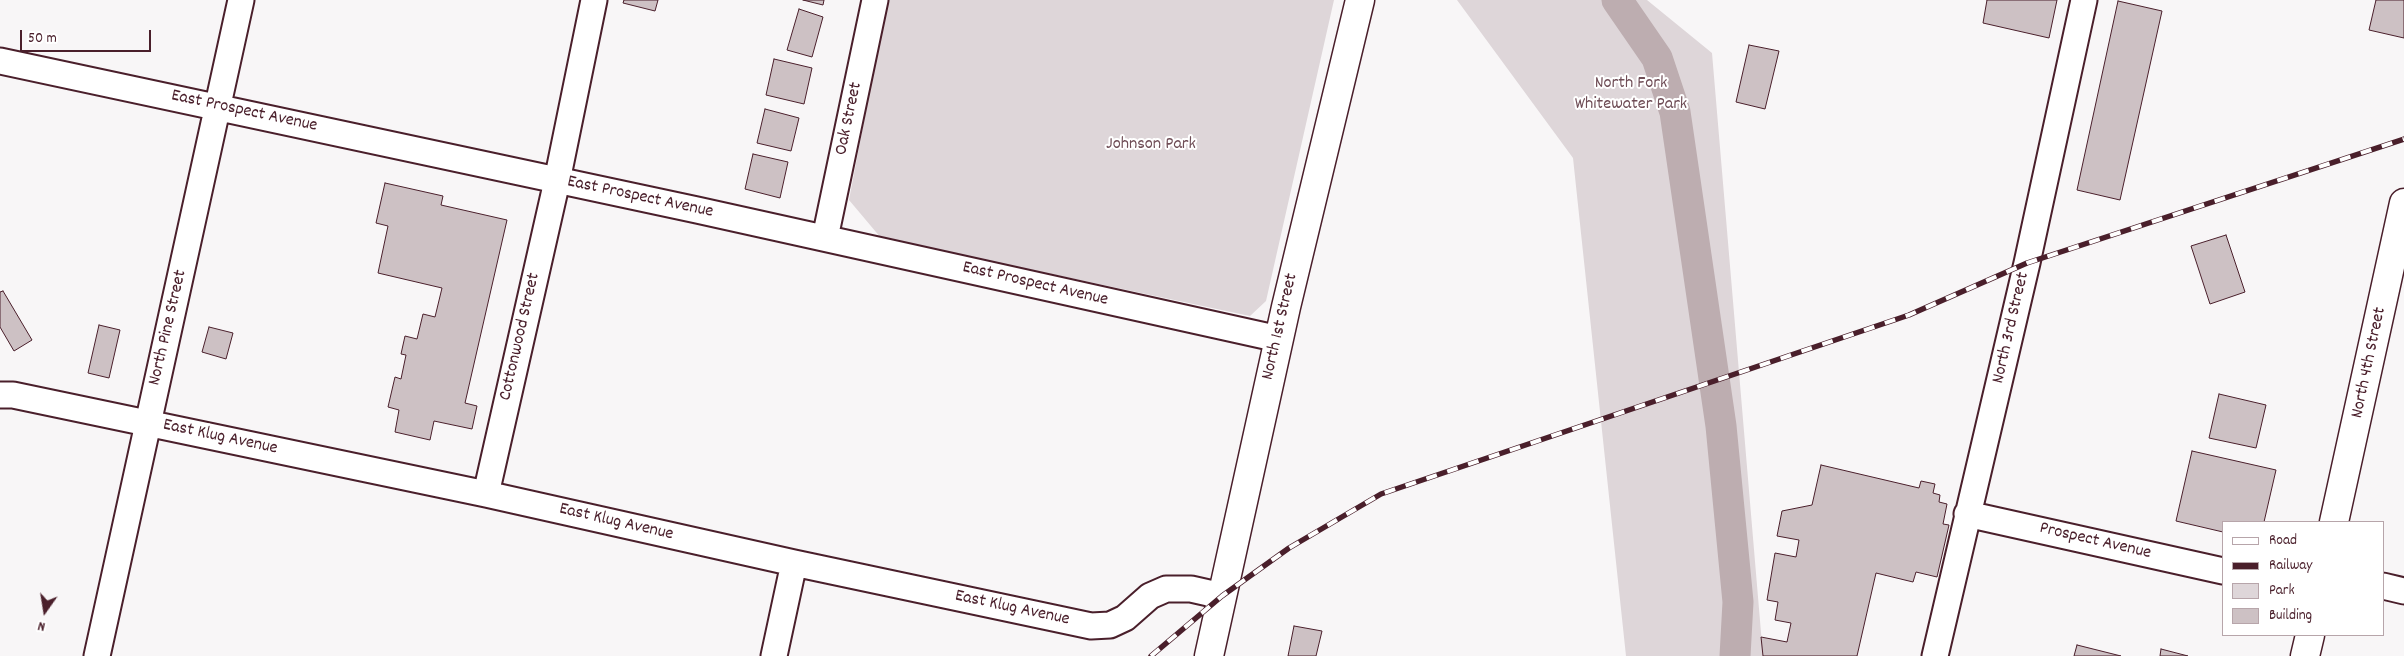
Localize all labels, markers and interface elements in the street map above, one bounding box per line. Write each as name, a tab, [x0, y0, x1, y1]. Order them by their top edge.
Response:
scale bar	[22, 20, 154, 52]
text: 50 m	[28, 28, 57, 50]
park label: North Fork Whitewater Park	[1575, 74, 1687, 116]
street label: Oak Street	[832, 81, 868, 157]
street label: East Prospect Avenue	[169, 86, 319, 138]
park label: Johnson Park	[1106, 135, 1196, 157]
street label: East Prospect Avenue	[565, 172, 715, 224]
street label: East Prospect Avenue	[960, 258, 1110, 312]
street label: North Pine Street	[145, 268, 193, 388]
street label: North 3rd Street	[1989, 270, 2035, 386]
street label: Cottonwood Street	[496, 271, 546, 403]
street label: North 1st Street	[1258, 272, 1304, 382]
street label: North 4th Street	[2348, 306, 2392, 420]
street label: East Klug Avenue	[161, 415, 279, 461]
street label: East Klug Avenue	[557, 499, 675, 547]
street label: Prospect Avenue	[2037, 519, 2153, 565]
legend	[2222, 521, 2384, 636]
text: Road	[2269, 530, 2297, 552]
text: Railway	[2269, 555, 2312, 577]
text: Park	[2269, 580, 2295, 602]
north arrow	[20, 586, 70, 636]
street label: East Klug Avenue	[953, 586, 1071, 632]
text: Building	[2269, 605, 2312, 627]
text: N	[36, 615, 47, 636]

